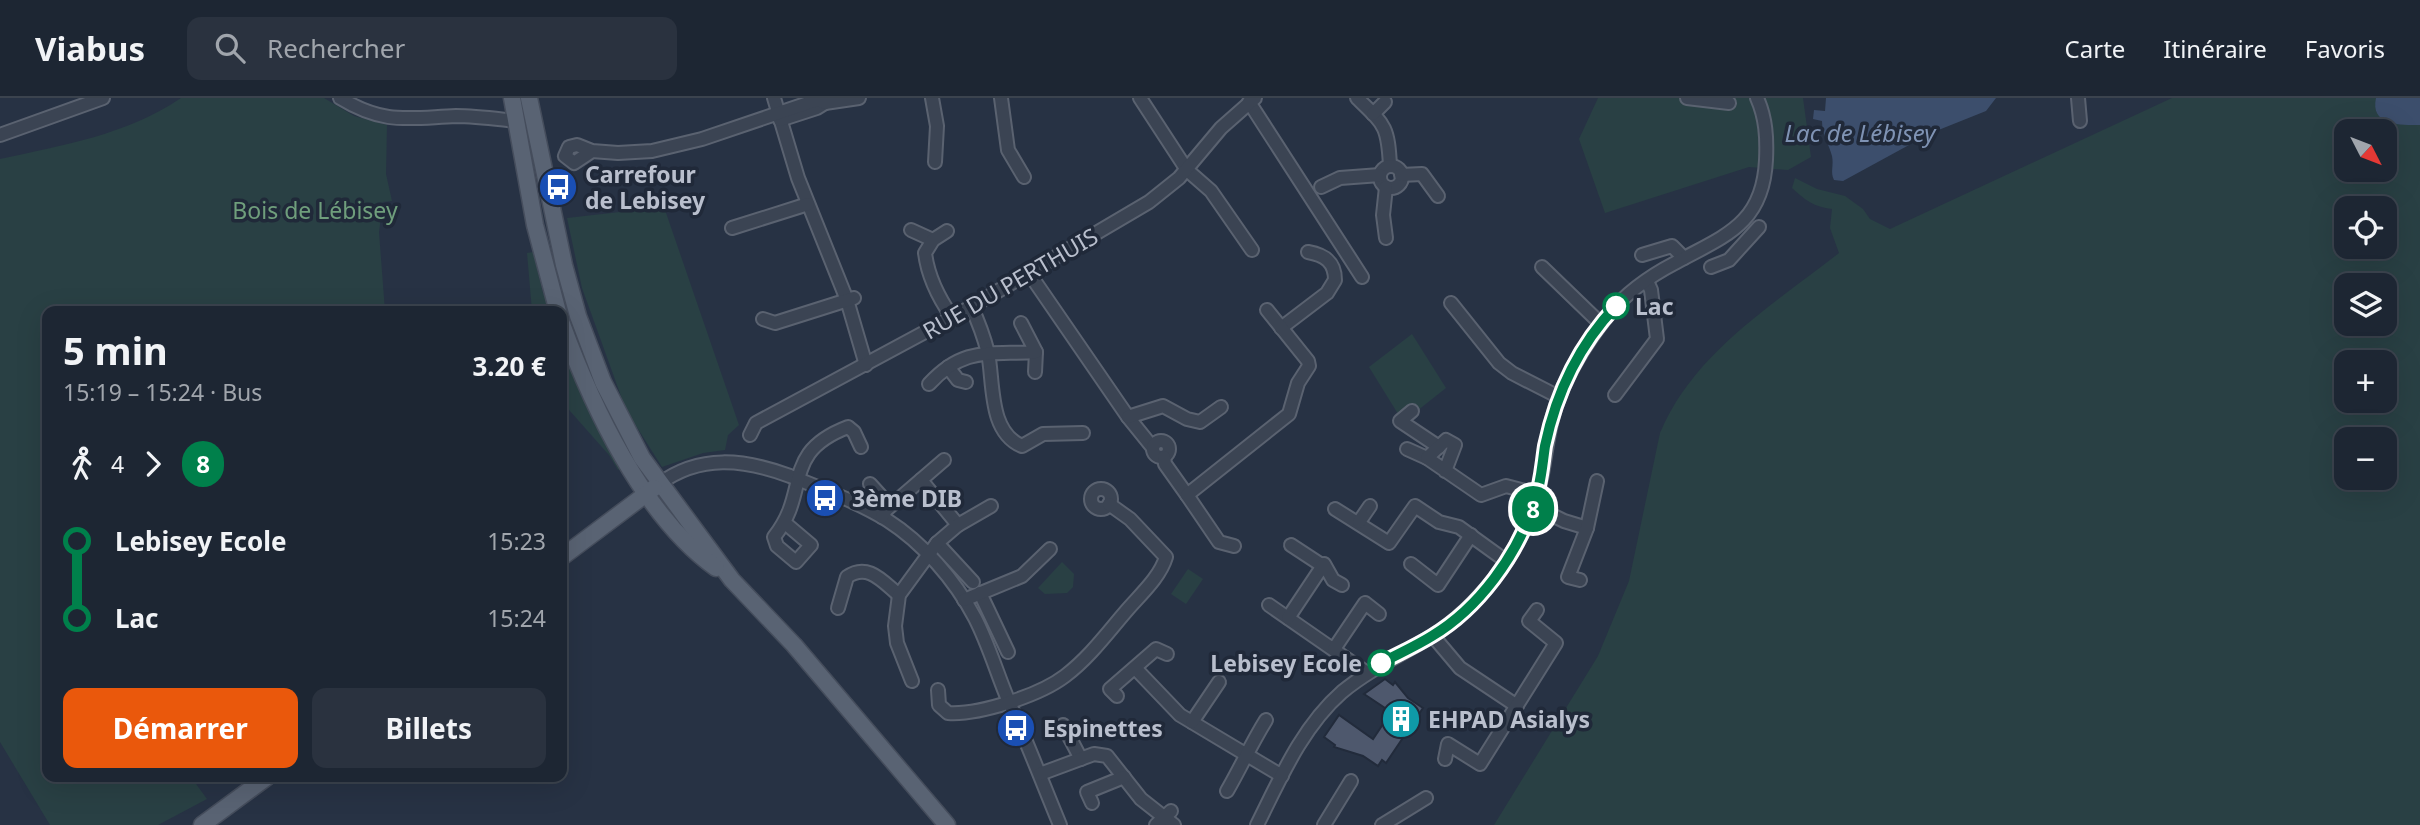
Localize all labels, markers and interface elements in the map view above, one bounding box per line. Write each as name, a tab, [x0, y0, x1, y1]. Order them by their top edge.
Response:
search box	[187, 17, 677, 80]
text: Viabus	[35, 26, 145, 71]
icon: search	[211, 29, 249, 67]
text: Rechercher	[267, 30, 405, 66]
text: Carte	[2065, 32, 2125, 65]
text: Itinéraire	[2163, 32, 2267, 65]
text: Favoris	[2305, 32, 2385, 65]
water label: Lac de Lébisey	[1785, 116, 1937, 149]
north arrow	[2334, 119, 2398, 182]
map controls	[2334, 119, 2397, 490]
place label: Carrefour de Lebisey	[585, 158, 706, 216]
bus stop icon: Carrefour de Lebisey	[537, 166, 579, 208]
park label: Bois de Lébisey	[232, 194, 398, 226]
button: locate	[2334, 196, 2397, 259]
street label: RUE DU PERTHUIS	[916, 220, 1104, 346]
button: layers	[2334, 273, 2397, 336]
place label: Lac	[1635, 290, 1674, 322]
marker: Lac	[1603, 293, 1629, 319]
text: 5 min	[63, 324, 168, 376]
text: 3.20 €	[472, 348, 546, 384]
button: +	[2334, 350, 2397, 413]
text: 15:19 – 15:24 · Bus	[63, 376, 262, 408]
button: −	[2334, 427, 2397, 490]
icon: walk	[63, 445, 101, 483]
icon: forward	[134, 445, 172, 483]
text: 8	[196, 447, 210, 480]
text: 4	[111, 448, 124, 480]
bus stop icon: 3ème DIB	[804, 477, 846, 519]
place label: 3ème DIB	[852, 482, 962, 514]
line badge: 8	[1510, 486, 1556, 532]
text: 8	[1526, 492, 1540, 525]
text: Lebisey Ecole	[115, 523, 286, 559]
text: 15:23	[487, 525, 546, 557]
text: Lac	[115, 600, 159, 636]
text: 15:24	[487, 602, 546, 634]
place label: Lebisey Ecole	[1210, 647, 1362, 679]
marker: Lebisey Ecole	[1368, 650, 1394, 676]
button: Démarrer	[63, 688, 298, 768]
button: Billets	[312, 688, 546, 768]
building icon: EHPAD Asialys	[1380, 698, 1422, 740]
place label: EHPAD Asialys	[1428, 703, 1590, 735]
bus stop icon: Espinettes	[995, 707, 1037, 749]
place label: Espinettes	[1043, 712, 1163, 744]

